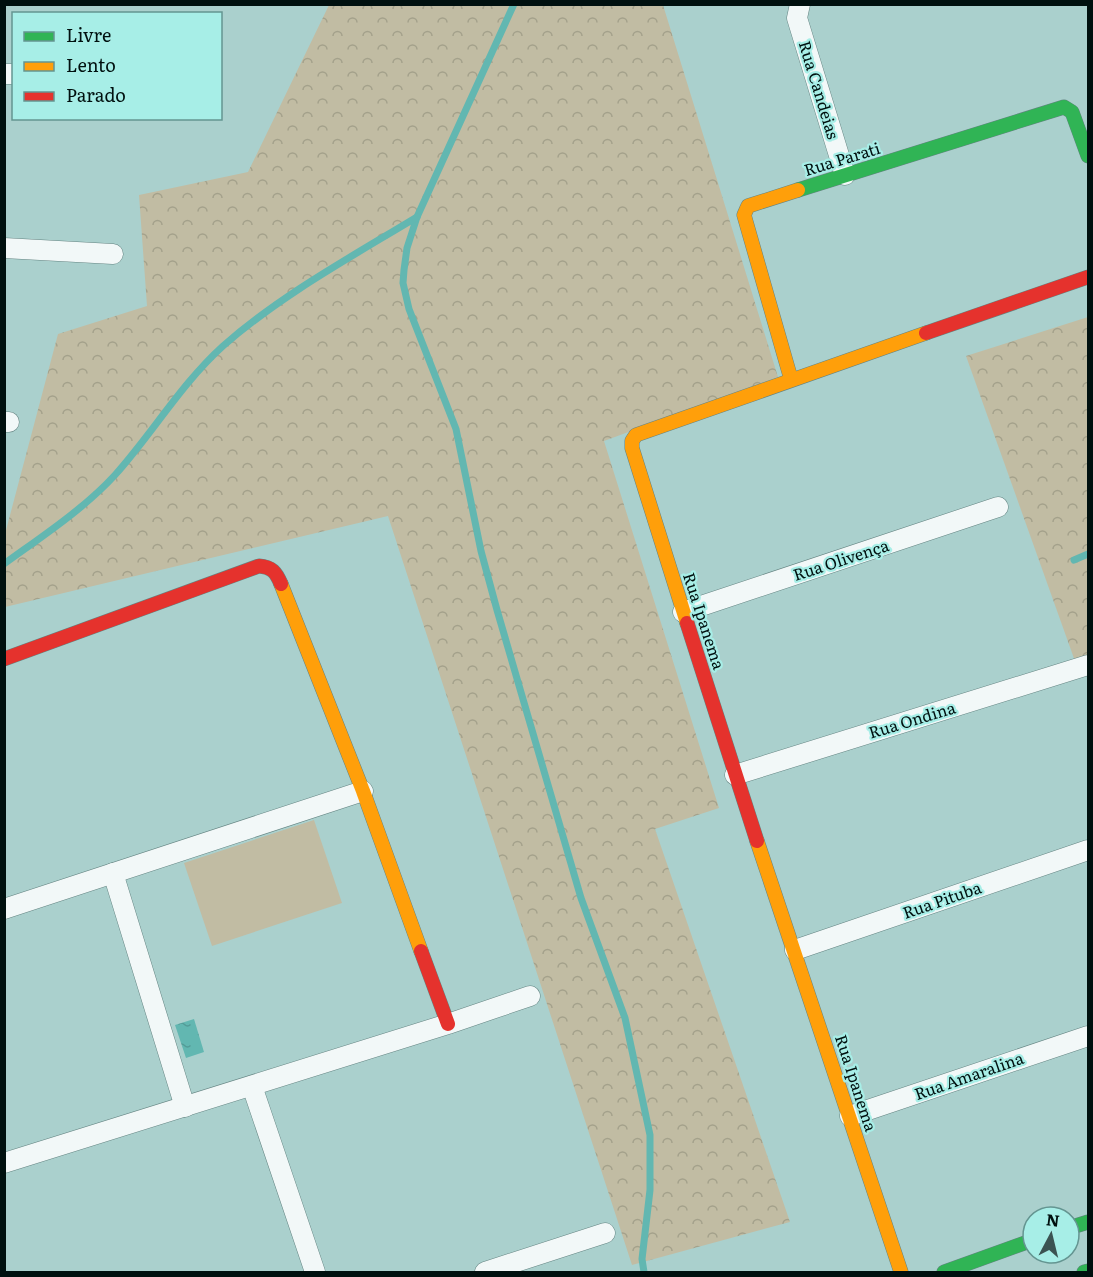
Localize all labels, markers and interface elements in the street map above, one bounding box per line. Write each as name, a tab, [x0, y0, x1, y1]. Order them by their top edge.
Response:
legend	[12, 12, 222, 120]
text: Livre	[66, 21, 111, 48]
street label: Rua Candeias	[794, 38, 846, 142]
text: Lento	[66, 51, 116, 78]
text: Parado	[66, 81, 126, 108]
street label: Rua Parati	[801, 135, 883, 181]
street label: Rua Olivença	[790, 532, 892, 586]
street label: Rua Ipanema	[678, 569, 732, 673]
street label: Rua Ondina	[865, 694, 959, 744]
street label: Rua Pituba	[899, 874, 985, 924]
street label: Rua Ipanema	[830, 1031, 884, 1135]
street label: Rua Amaralina	[911, 1045, 1027, 1105]
north arrow	[1021, 1205, 1081, 1265]
text: N	[1045, 1206, 1061, 1232]

